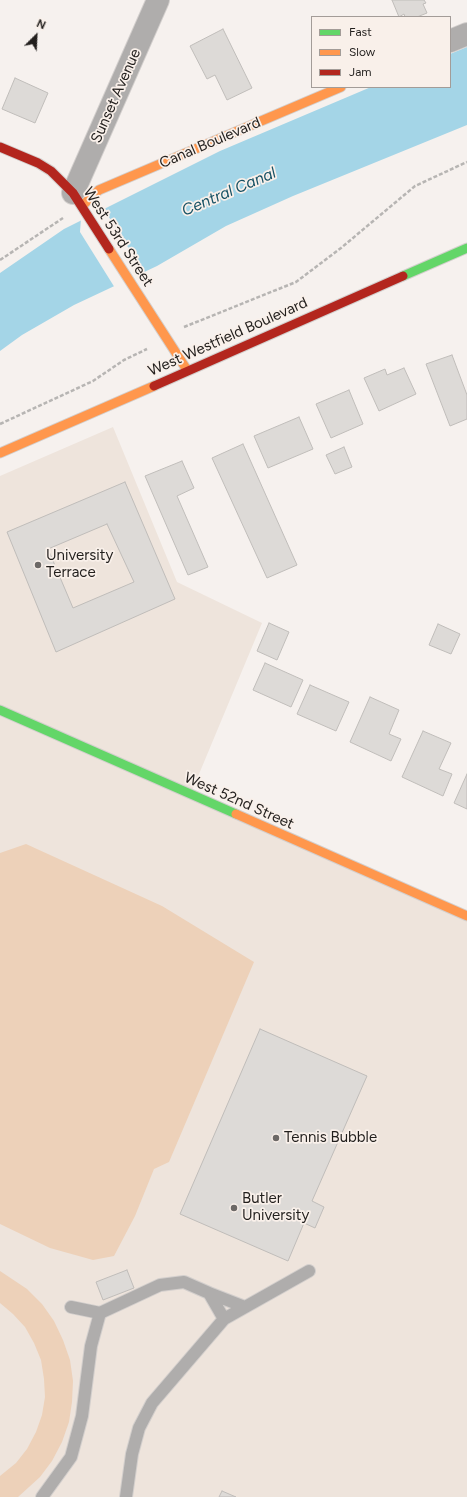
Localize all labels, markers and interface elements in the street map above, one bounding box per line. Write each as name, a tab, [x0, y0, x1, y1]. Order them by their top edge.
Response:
north arrow	[16, 16, 56, 56]
legend	[311, 16, 451, 88]
text: N	[35, 17, 48, 32]
text: Fast	[349, 25, 372, 39]
text: Slow	[349, 45, 375, 59]
street label: Sunset Avenue	[87, 46, 145, 146]
text: Jam	[349, 65, 372, 79]
street label: Canal Boulevard	[157, 114, 263, 172]
water label: Central Canal	[179, 164, 279, 220]
street label: West 53rd Street	[79, 184, 157, 290]
street label: West Westfield Boulevard	[145, 294, 311, 380]
place label: University Terrace	[46, 547, 113, 582]
marker: University Terrace	[33, 560, 43, 570]
street label: West 52nd Street	[181, 769, 297, 833]
place label: Tennis Bubble	[284, 1129, 377, 1147]
marker: Tennis Bubble	[271, 1133, 281, 1143]
place label: Butler University	[242, 1190, 309, 1225]
marker: Butler University	[229, 1203, 239, 1213]

